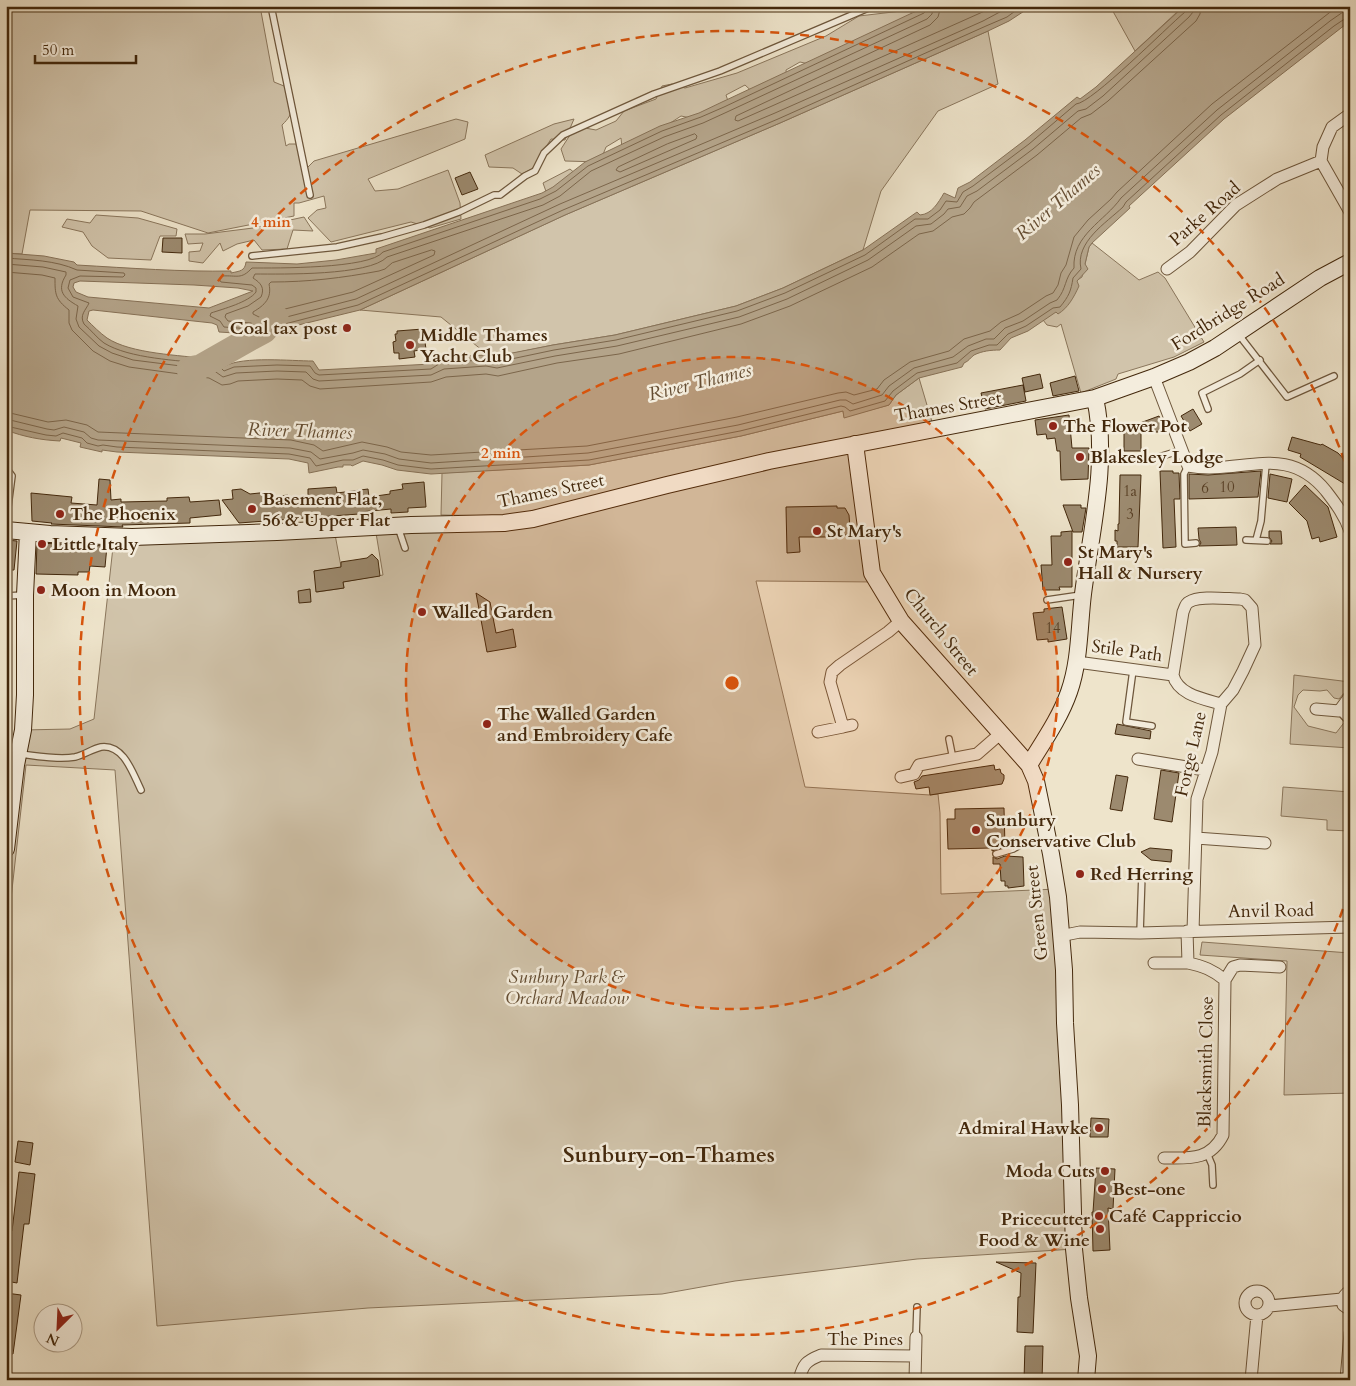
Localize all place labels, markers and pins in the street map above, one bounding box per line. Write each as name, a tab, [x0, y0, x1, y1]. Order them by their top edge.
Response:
place label: Coal tax post	[230, 316, 338, 341]
marker: Coal tax post	[341, 322, 353, 334]
place label: Middle Thames Yacht Club	[420, 323, 548, 369]
marker: Middle Thames Yacht Club	[404, 339, 416, 351]
place label: The Flower Pot	[1063, 414, 1187, 439]
marker: The Flower Pot	[1047, 420, 1059, 432]
place label: Blakesley Lodge	[1090, 445, 1224, 470]
marker: Blakesley Lodge	[1074, 451, 1086, 463]
place label: Basement Flat, 56 & Upper Flat	[262, 487, 391, 533]
place label: The Phoenix	[70, 502, 176, 527]
marker: Basement Flat, 56 & Upper Flat	[246, 503, 258, 515]
marker: The Phoenix	[54, 508, 66, 520]
place label: St Mary's	[827, 519, 902, 544]
marker: St Mary's	[811, 525, 823, 537]
place label: Little Italy	[52, 532, 139, 557]
marker: Little Italy	[36, 538, 48, 550]
place label: St Mary's Hall & Nursery	[1078, 540, 1203, 586]
marker: St Mary's Hall & Nursery	[1062, 556, 1074, 568]
place label: Moon in Moon	[51, 578, 177, 603]
marker: Moon in Moon	[35, 584, 47, 596]
place label: Walled Garden	[431, 600, 554, 625]
marker: Walled Garden	[416, 606, 428, 618]
centre of rings	[723, 674, 741, 692]
place label: The Walled Garden and Embroidery Cafe	[497, 702, 673, 748]
marker: The Walled Garden and Embroidery Cafe	[481, 718, 493, 730]
place label: Sunbury Conservative Club	[986, 808, 1136, 854]
marker: Sunbury Conservative Club	[970, 824, 982, 836]
place label: Red Herring	[1090, 862, 1193, 887]
marker: Red Herring	[1074, 868, 1086, 880]
place label: Admiral Hawke	[958, 1116, 1089, 1141]
marker: Admiral Hawke	[1093, 1122, 1105, 1134]
place label: Moda Cuts	[1005, 1159, 1095, 1184]
marker: Moda Cuts	[1099, 1165, 1111, 1177]
place label: Best-one	[1112, 1177, 1186, 1202]
marker: Best-one	[1096, 1183, 1108, 1195]
place label: Café Cappriccio	[1109, 1204, 1242, 1229]
place label: Pricecutter Food & Wine	[978, 1207, 1091, 1253]
marker: Café Cappriccio	[1093, 1210, 1105, 1222]
marker: Pricecutter Food & Wine	[1094, 1223, 1106, 1235]

